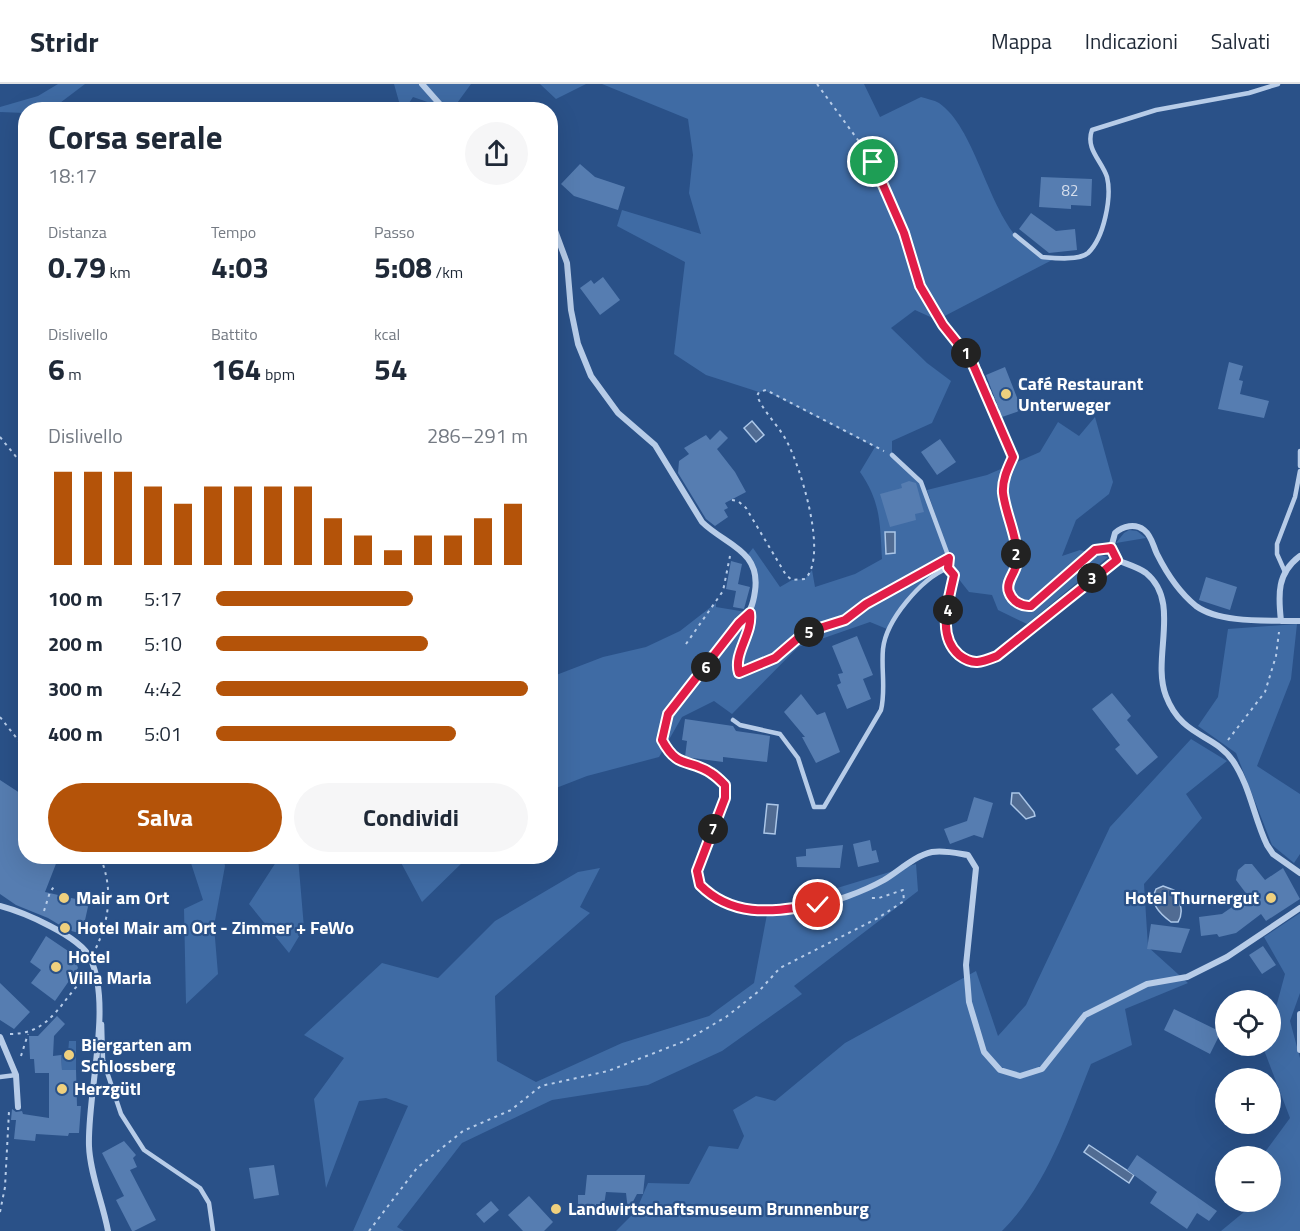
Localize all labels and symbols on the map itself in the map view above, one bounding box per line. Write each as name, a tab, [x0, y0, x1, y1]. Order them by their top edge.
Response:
pin	[847, 136, 898, 187]
house number: 82	[1062, 179, 1078, 202]
pin: 1	[951, 338, 981, 368]
place label: Café Restaurant Unterweger	[1018, 370, 1144, 418]
marker: Café Restaurant Unterweger	[999, 387, 1013, 401]
pin: 2	[1001, 539, 1031, 569]
pin: 3	[1077, 563, 1107, 593]
pin: 4	[933, 595, 963, 625]
pin: 5	[794, 617, 824, 647]
pin: 6	[691, 652, 721, 682]
pin: 7	[698, 814, 728, 844]
pin	[792, 879, 843, 930]
place label: Mair am Ort	[76, 884, 170, 911]
place label: Hotel Thurnergut	[1125, 884, 1259, 911]
marker: Mair am Ort	[57, 891, 71, 905]
marker: Hotel Thurnergut	[1264, 891, 1278, 905]
place label: Hotel Mair am Ort - Zimmer + FeWo	[77, 914, 354, 941]
marker: Hotel Mair am Ort - Zimmer + FeWo	[58, 921, 72, 935]
place label: Hotel Villa Maria	[68, 943, 152, 991]
marker: Hotel Villa Maria	[49, 960, 63, 974]
place label: Biergarten am Schlossberg	[81, 1031, 192, 1079]
marker: Biergarten am Schlossberg	[62, 1048, 76, 1062]
place label: Herzgütl	[74, 1075, 141, 1102]
marker: Herzgütl	[55, 1082, 69, 1096]
place label: Landwirtschaftsmuseum Brunnenburg	[568, 1195, 869, 1222]
marker: Landwirtschaftsmuseum Brunnenburg	[549, 1202, 563, 1216]

